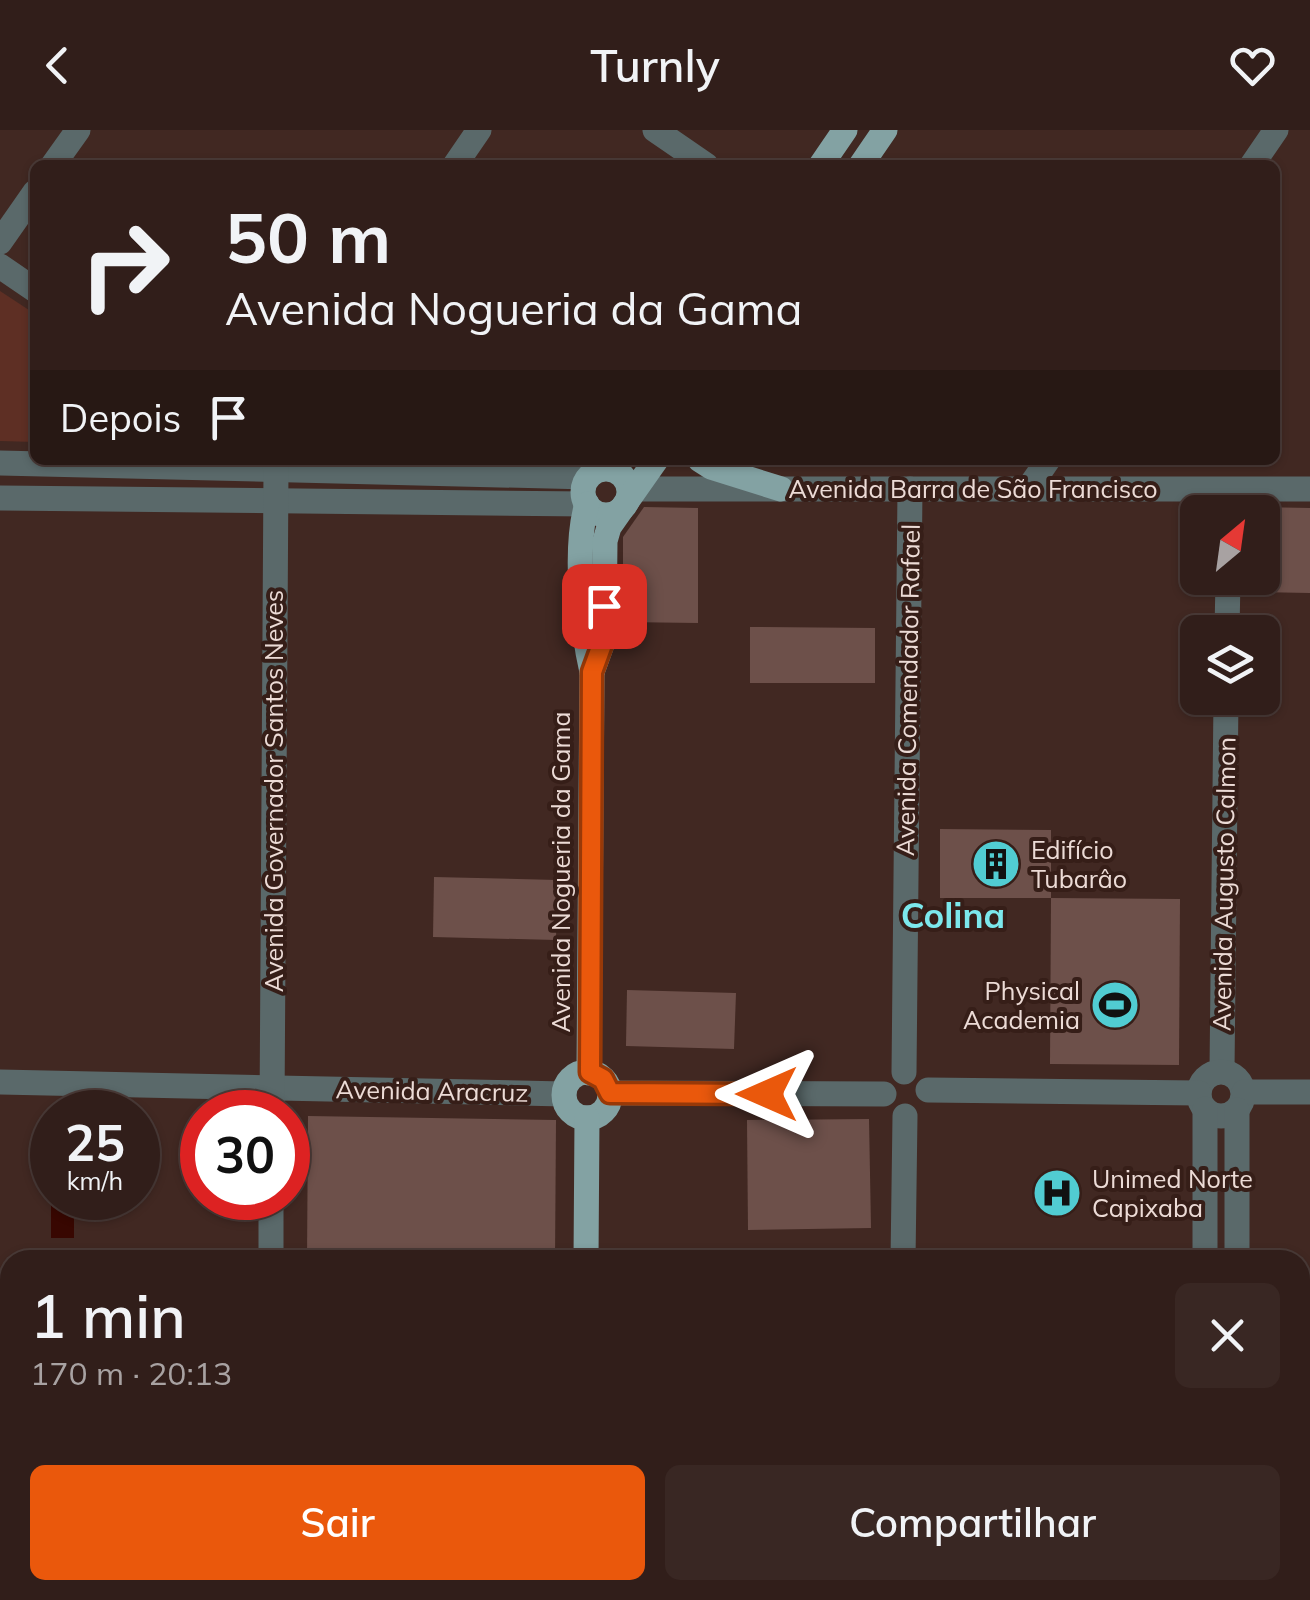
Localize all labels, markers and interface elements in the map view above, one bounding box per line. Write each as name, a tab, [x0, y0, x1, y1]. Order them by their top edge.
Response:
text: Turnly	[590, 37, 720, 93]
icon: back	[30, 38, 85, 93]
icon: heart	[1225, 38, 1280, 93]
text: 50 m	[225, 193, 391, 281]
icon: right	[60, 200, 190, 330]
text: Avenida Nogueria da Gama	[225, 280, 803, 336]
icon: arrive	[201, 390, 256, 445]
text: Depois	[60, 394, 181, 442]
street label: Avenida Barra de São Francisco	[788, 473, 1158, 504]
north arrow	[1180, 495, 1280, 595]
map controls	[1180, 495, 1280, 715]
street label: Avenida Comendador Rafael	[889, 524, 926, 856]
pin	[562, 564, 647, 649]
icon: arrive	[577, 579, 632, 634]
street label: Avenida Governador Santos Neves	[258, 590, 289, 992]
button: layers	[1180, 615, 1280, 715]
street label: Avenida Nogueria da Gama	[545, 712, 576, 1032]
street label: Avenida Augusto Calmon	[1205, 737, 1242, 1031]
place label: Edifício Tubarâo	[1031, 834, 1127, 894]
building icon: Edifício Tubarâo	[970, 838, 1022, 890]
district label: Colina	[901, 893, 1005, 937]
place label: Physical Academia	[963, 975, 1080, 1035]
sports icon: Physical Academia	[1089, 979, 1141, 1031]
position arrow	[715, 1042, 819, 1146]
street label: Avenida Aracruz	[335, 1073, 529, 1108]
speed limit sign: 30	[180, 1090, 310, 1220]
text: 25	[65, 1111, 125, 1174]
place label: Unimed Norte Capixaba	[1092, 1163, 1253, 1223]
text: km/h	[67, 1165, 123, 1196]
hospital icon: Unimed Norte Capixaba	[1031, 1167, 1083, 1219]
text: 1 min	[30, 1278, 186, 1353]
button: close	[1175, 1283, 1280, 1388]
text: 170 m · 20:13	[30, 1353, 232, 1393]
button: Sair	[30, 1465, 645, 1580]
button: Compartilhar	[665, 1465, 1280, 1580]

